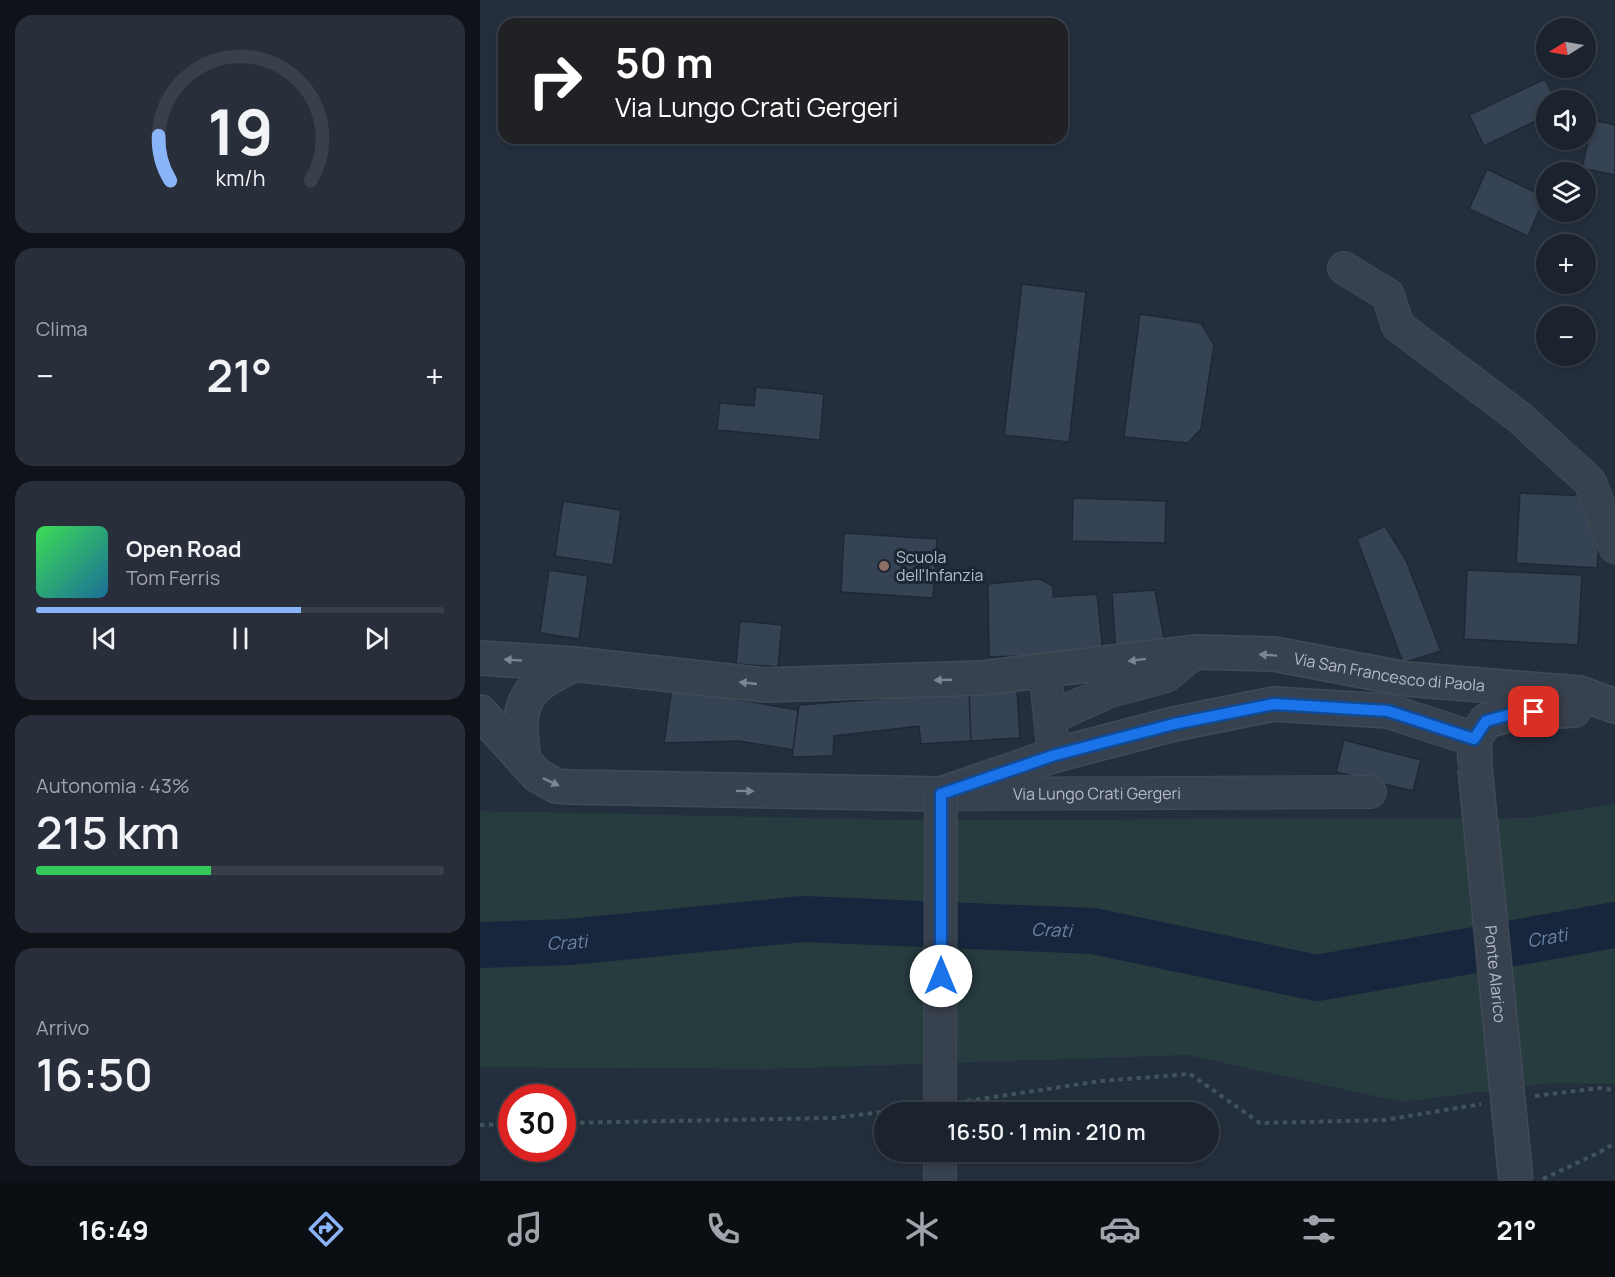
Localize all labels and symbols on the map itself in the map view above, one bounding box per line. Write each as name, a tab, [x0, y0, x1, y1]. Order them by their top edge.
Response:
north arrow	[1536, 18, 1596, 78]
place label: Scuola dell'Infanzia	[896, 546, 983, 586]
marker: Scuola dell'Infanzia	[877, 559, 891, 573]
street label: Via San Francesco di Paola	[1292, 647, 1486, 696]
one-way arrow	[1258, 650, 1277, 659]
one-way arrow	[503, 655, 522, 665]
one-way arrow	[1127, 655, 1146, 664]
one-way arrow	[934, 675, 953, 684]
one-way arrow	[739, 678, 758, 688]
pin	[1508, 686, 1559, 737]
one-way arrow	[542, 777, 560, 787]
street label: Via Lungo Crati Gergeri	[1013, 782, 1181, 805]
one-way arrow	[735, 786, 754, 796]
water label: Crati	[1031, 916, 1075, 942]
water label: Crati	[1525, 921, 1572, 952]
street label: Ponte Alarico	[1480, 924, 1511, 1024]
water label: Crati	[546, 928, 591, 955]
position arrow	[909, 944, 973, 1008]
speed limit sign: 30	[498, 1084, 576, 1162]

